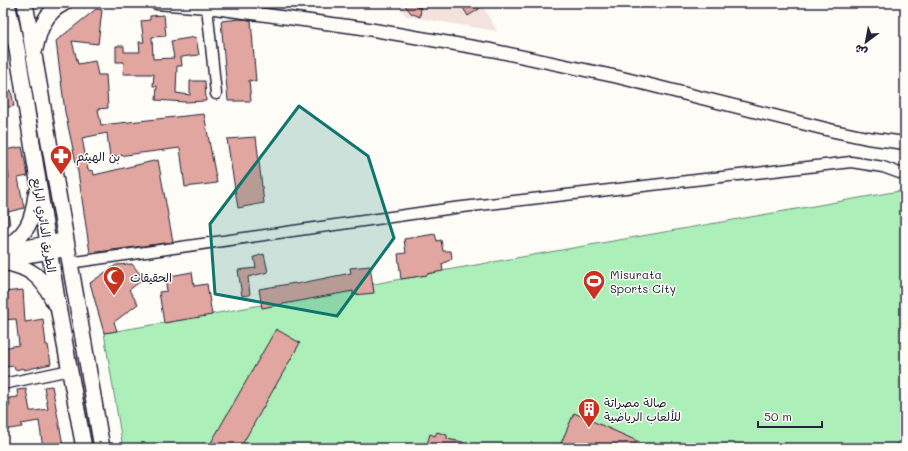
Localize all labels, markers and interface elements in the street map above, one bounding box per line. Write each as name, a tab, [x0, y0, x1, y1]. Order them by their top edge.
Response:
north arrow	[846, 22, 886, 62]
text: ش	[851, 41, 870, 60]
pharmacy icon: بن الهيثم	[48, 143, 74, 176]
place label: بن الهيثم	[76, 148, 120, 166]
street label: الطريق الدائري الرابع	[28, 176, 60, 274]
mosque icon: الحقيقات	[101, 264, 127, 297]
place label: Misurata Sports City	[610, 266, 676, 296]
sports icon: Misurata Sports City	[581, 268, 607, 301]
place label: الحقيقات	[130, 269, 172, 285]
place label: صالة مصراتة للألعاب الرياضية	[604, 394, 681, 425]
building icon: صالة مصراتة للألعاب الرياضية	[576, 396, 602, 429]
scale bar	[758, 403, 822, 429]
text: 50 m	[764, 408, 792, 424]

